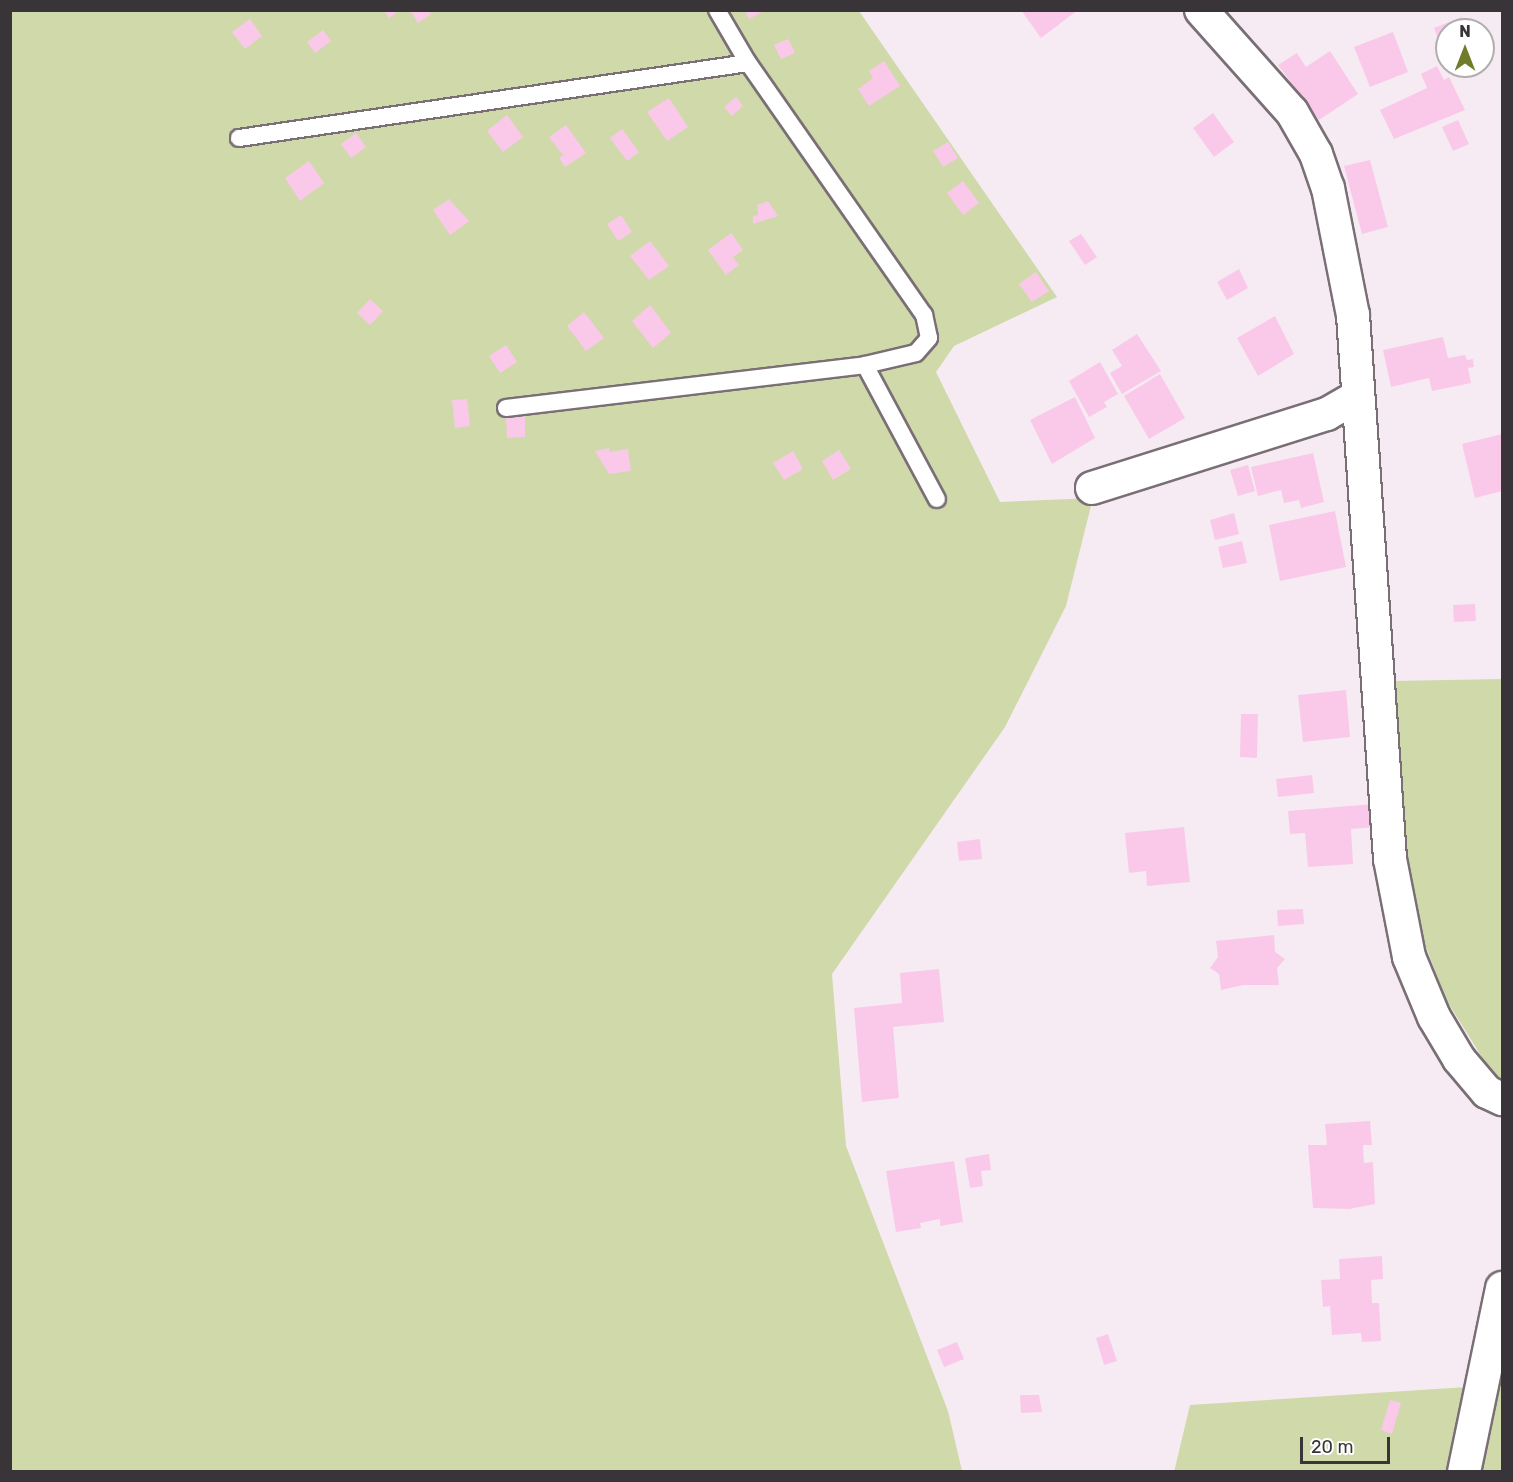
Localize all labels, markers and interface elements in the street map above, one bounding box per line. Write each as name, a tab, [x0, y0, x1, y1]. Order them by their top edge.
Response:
north arrow	[1435, 18, 1495, 78]
text: N	[1459, 22, 1471, 41]
scale bar	[1303, 1425, 1393, 1463]
text: 20 m	[1311, 1436, 1353, 1458]

